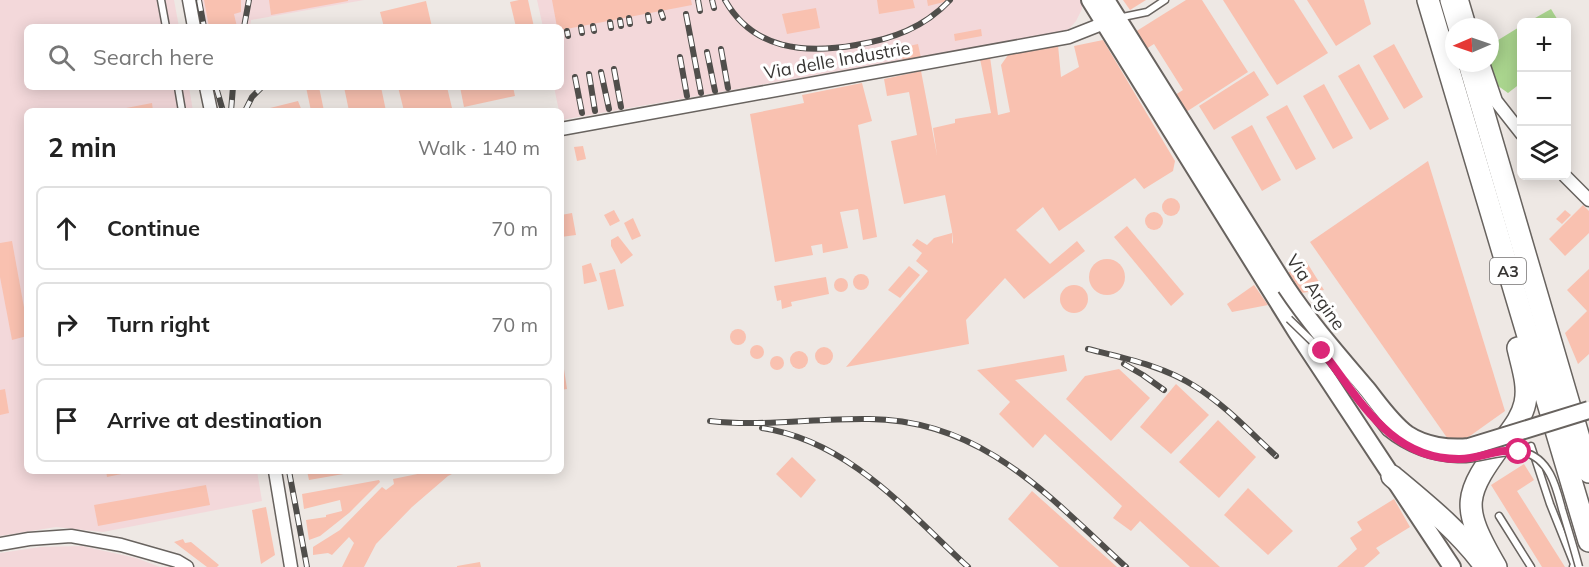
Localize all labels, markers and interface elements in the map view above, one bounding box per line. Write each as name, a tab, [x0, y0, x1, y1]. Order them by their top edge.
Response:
north arrow	[1445, 18, 1499, 72]
map controls	[1517, 18, 1571, 180]
button: +	[1517, 18, 1571, 72]
search box	[24, 24, 564, 90]
street label: Via delle Industrie	[762, 36, 912, 84]
icon: search	[45, 41, 78, 74]
text: Search here	[93, 43, 214, 71]
button: −	[1517, 72, 1571, 126]
button: layers	[1517, 126, 1571, 180]
text: 2 min	[48, 131, 117, 164]
text: Walk · 140 m	[418, 135, 540, 160]
icon: ahead	[50, 212, 83, 245]
text: Continue	[107, 214, 200, 242]
text: 70 m	[491, 216, 538, 241]
street label: Via Argine	[1281, 250, 1351, 334]
road number: A3	[1490, 258, 1526, 284]
icon: right	[50, 308, 83, 341]
text: Turn right	[107, 310, 210, 338]
text: 70 m	[491, 312, 538, 337]
route end	[1308, 337, 1334, 363]
icon: arrive	[50, 404, 83, 437]
text: Arrive at destination	[107, 406, 322, 434]
route start	[1505, 438, 1531, 464]

